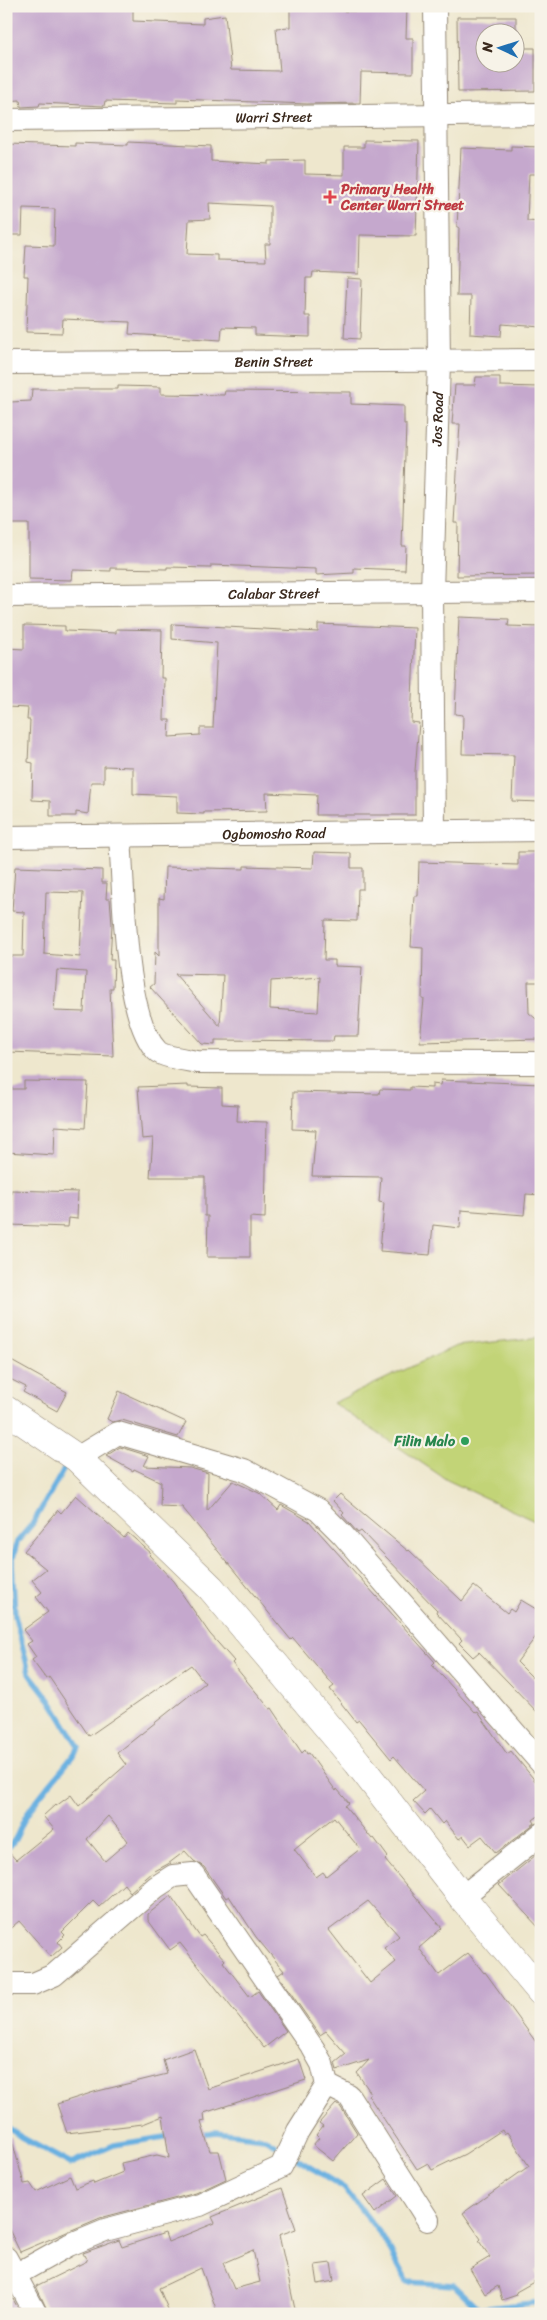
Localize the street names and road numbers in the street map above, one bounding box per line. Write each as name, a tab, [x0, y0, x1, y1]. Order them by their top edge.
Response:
street label: Warri Street	[235, 105, 313, 130]
street label: Benin Street	[234, 349, 314, 375]
street label: Jos Road	[424, 390, 451, 447]
street label: Calabar Street	[228, 581, 321, 607]
street label: Ogbomosho Road	[222, 821, 327, 847]

